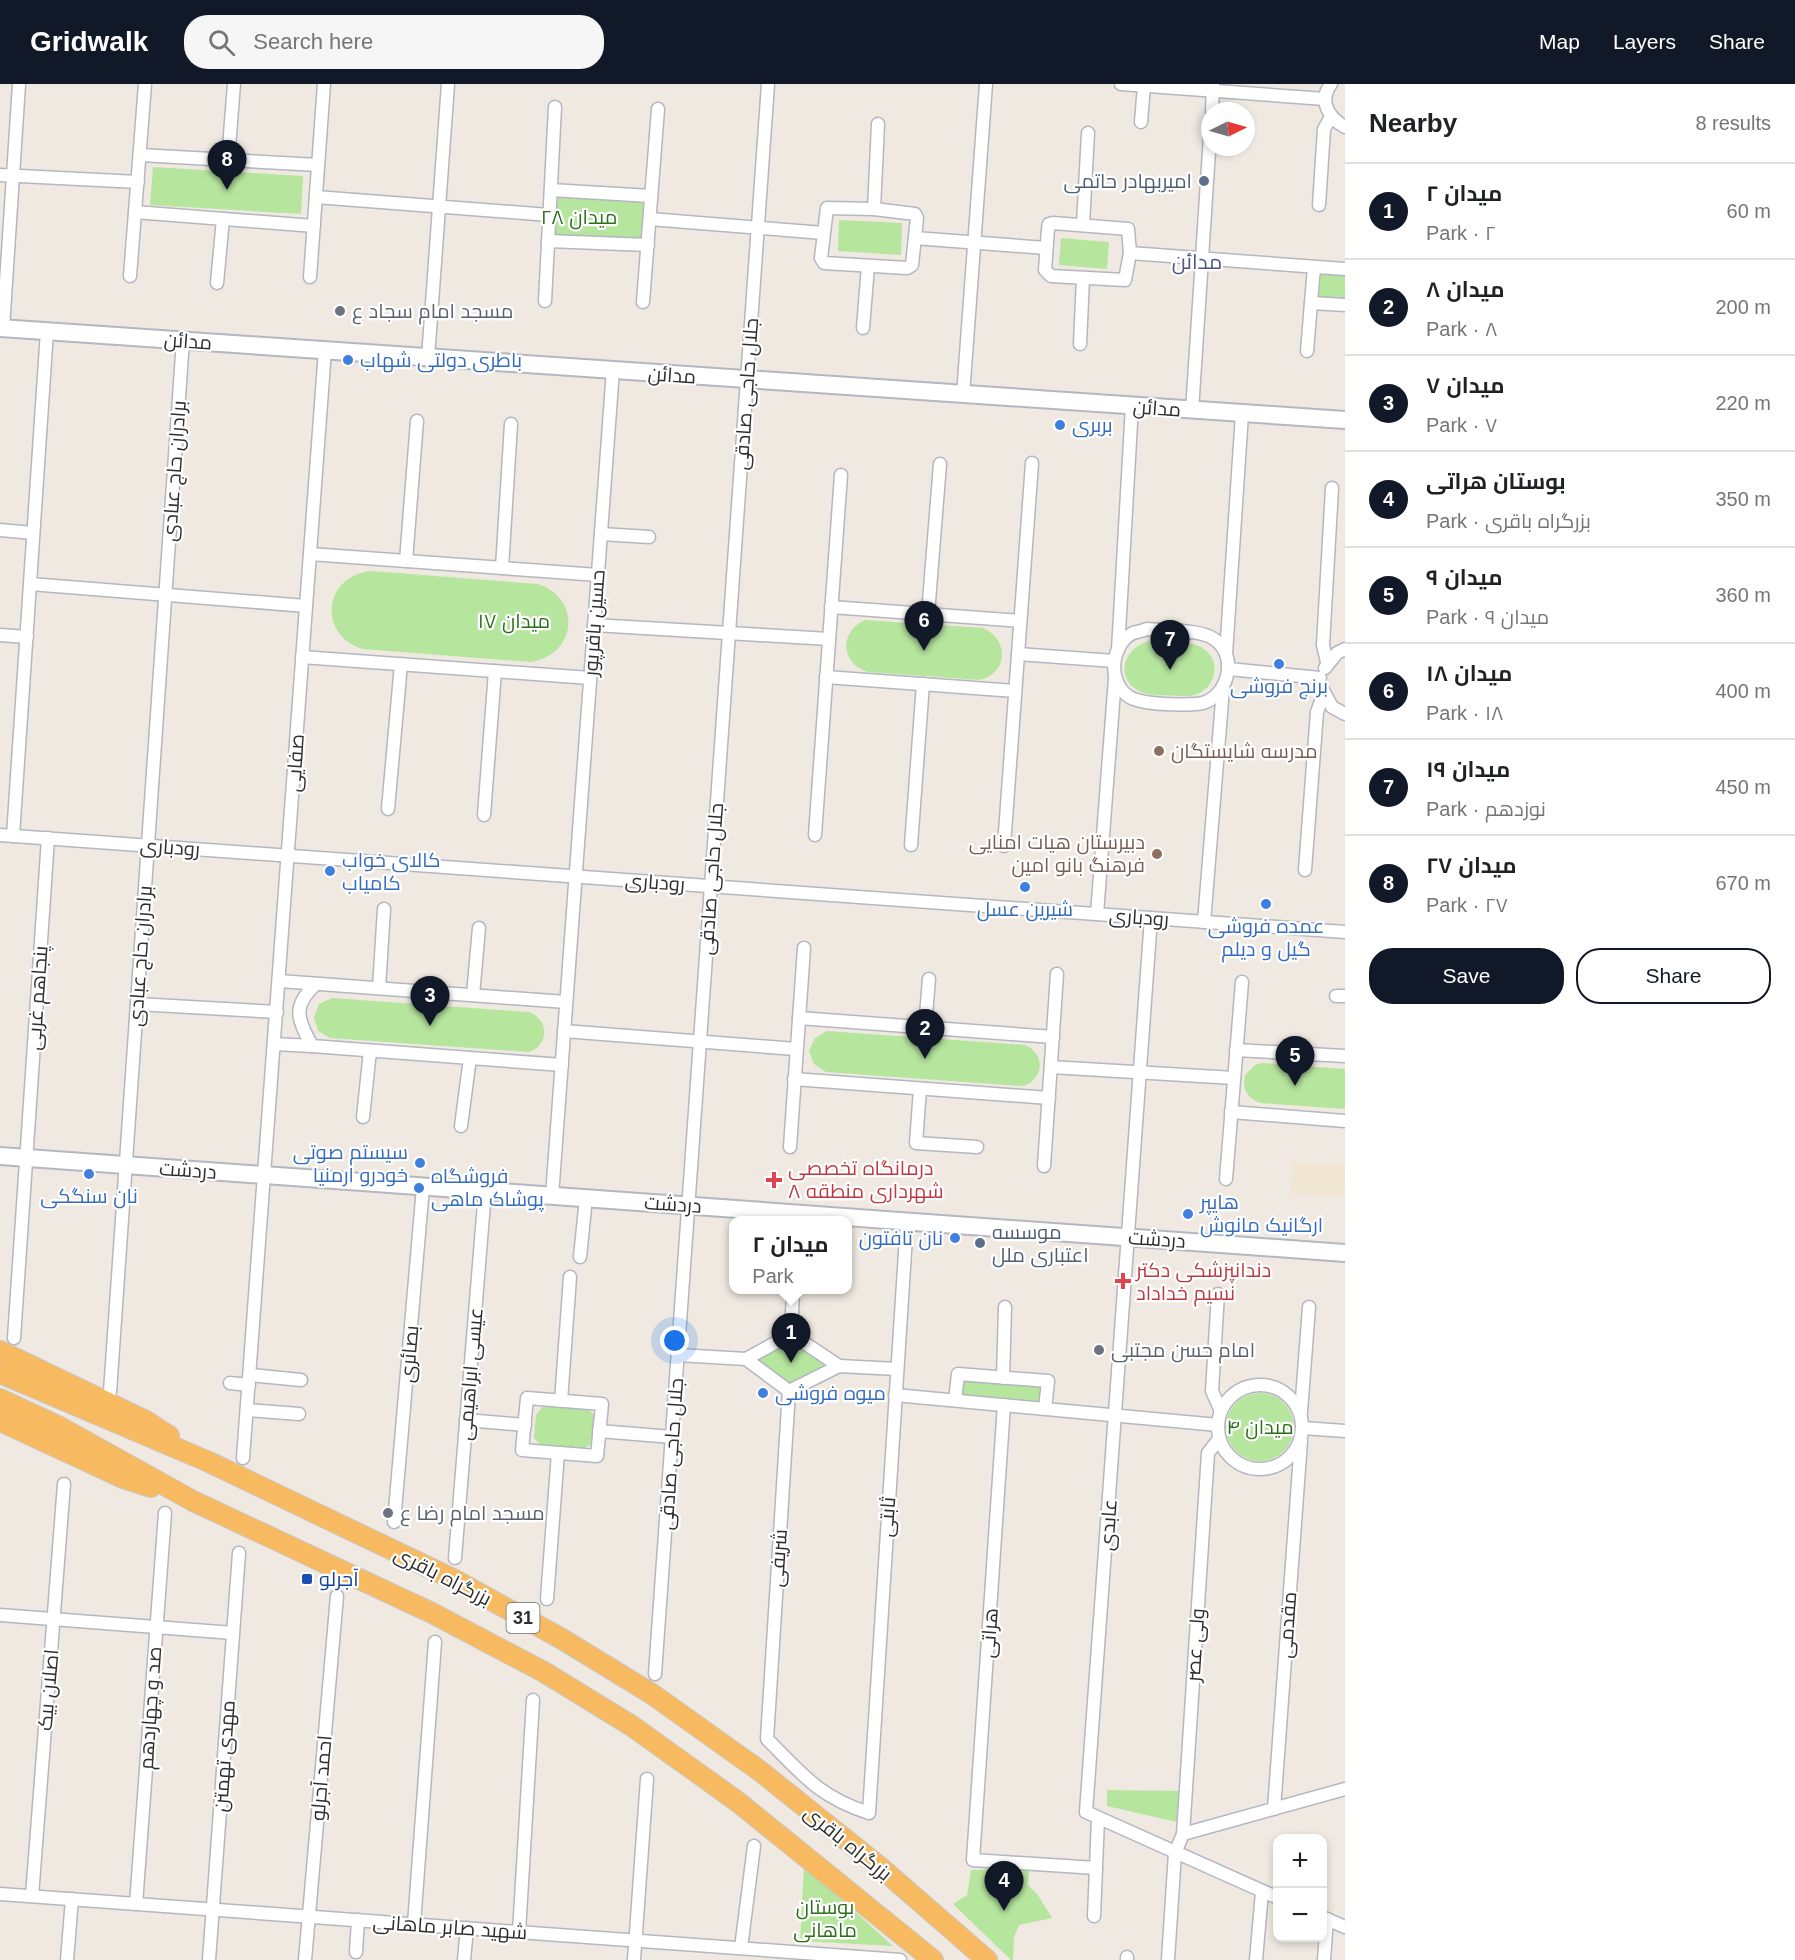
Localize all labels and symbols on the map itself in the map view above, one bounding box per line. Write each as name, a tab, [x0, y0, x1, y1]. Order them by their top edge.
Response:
north arrow	[1201, 102, 1255, 156]
pin: 8	[208, 141, 246, 190]
place label: امیربهادر حاتمی	[1063, 170, 1192, 194]
marker: امیربهادر حاتمی	[1197, 174, 1211, 188]
park label: میدان ۲۸	[541, 206, 617, 230]
district label: مدائن	[1172, 250, 1222, 275]
place label: مسجد امام سجاد ع	[352, 300, 513, 325]
marker: مسجد امام سجاد ع	[333, 304, 347, 318]
street label: جلال حاجی صادقی	[730, 317, 764, 471]
street label: مدائن	[163, 328, 213, 356]
place label: باطری دولتی شهاب	[360, 349, 522, 373]
marker: باطری دولتی شهاب	[341, 353, 355, 367]
street label: مدائن	[647, 362, 697, 390]
street label: مدائن	[1132, 395, 1182, 423]
street label: برادران حاج عبادی	[158, 400, 193, 542]
place label: بربری	[1072, 414, 1113, 438]
marker: بربری	[1053, 418, 1067, 432]
street label: حسین باقرپور	[579, 569, 611, 678]
pin: 6	[904, 602, 944, 651]
park label: میدان ۱۷	[478, 610, 550, 634]
pin: 7	[1150, 620, 1190, 670]
marker: برنج فروشی	[1272, 657, 1286, 671]
place label: برنج فروشی	[1230, 675, 1328, 700]
street label: صفایی	[282, 733, 310, 793]
place label: مدرسه شایستگان	[1171, 740, 1318, 764]
marker: مدرسه شایستگان	[1152, 744, 1166, 758]
street label: جلال حاجی صادقی	[695, 802, 729, 956]
place label: دبیرستان هیات امنایی فرهنگ بانو امین	[969, 831, 1145, 878]
street label: رودباری	[139, 834, 201, 862]
marker: دبیرستان هیات امنایی فرهنگ بانو امین	[1150, 847, 1164, 861]
place label: کالای خواب کامیاب	[342, 849, 441, 894]
marker: کالای خواب کامیاب	[323, 864, 337, 878]
street label: رودباری	[624, 869, 686, 897]
marker: شیرین عسل	[1018, 880, 1032, 894]
street label: برادران حاج عبادی	[124, 885, 159, 1027]
marker: عمده فروشی گیل و دیلم	[1259, 897, 1273, 911]
place label: شیرین عسل	[977, 898, 1073, 922]
street label: رودباری	[1108, 904, 1170, 932]
place label: عمده فروشی گیل و دیلم	[1208, 915, 1324, 963]
street label: پنجاهم غربی	[22, 944, 55, 1051]
pin: 3	[410, 976, 450, 1026]
pin: 2	[906, 1010, 944, 1059]
pin: 5	[1276, 1036, 1314, 1086]
place label: سیستم صوتی خودرو ارمنیا	[293, 1141, 408, 1187]
marker: سیستم صوتی خودرو ارمنیا	[413, 1156, 427, 1170]
street label: دردشت	[158, 1157, 217, 1184]
place label: درمانگاه تخصصی شهرداری منطقه ۸	[788, 1157, 944, 1204]
place label: فروشگاه پوشاک ماهی	[431, 1165, 545, 1212]
marker: نان سنگکی	[82, 1167, 96, 1181]
marker: درمانگاه تخصصی شهرداری منطقه ۸	[765, 1171, 783, 1189]
marker: فروشگاه پوشاک ماهی	[412, 1181, 426, 1195]
place label: نان سنگکی	[40, 1185, 138, 1209]
street label: دردشت	[643, 1191, 702, 1218]
place label: هایپر ارگانیک مانوش	[1199, 1191, 1323, 1238]
marker: هایپر ارگانیک مانوش	[1181, 1207, 1195, 1221]
place label: موسسه اعتباری ملل	[992, 1221, 1089, 1268]
street label: دردشت	[1127, 1226, 1186, 1253]
place label: نان تافتون	[859, 1227, 943, 1251]
marker: نان تافتون	[948, 1231, 962, 1245]
marker: موسسه اعتباری ملل	[973, 1236, 987, 1250]
place label: دندانپزشکی دکتر نسیم خداداد	[1135, 1259, 1271, 1307]
marker: دندانپزشکی دکتر نسیم خداداد	[1114, 1272, 1132, 1290]
street label: عیسی ابراهیمی	[453, 1307, 489, 1442]
pin: 1	[772, 1314, 810, 1363]
street label: بصائری	[396, 1324, 424, 1384]
your location	[660, 1326, 689, 1355]
place label: امام حسن مجتبی	[1111, 1339, 1255, 1364]
marker: امام حسن مجتبی	[1092, 1343, 1106, 1357]
street label: جلال حاجی صادقی	[655, 1377, 689, 1531]
place label: میوه فروشی	[775, 1382, 886, 1406]
marker: میوه فروشی	[756, 1386, 770, 1400]
park label: میدان ۴	[1227, 1416, 1293, 1440]
street label: ثابتی	[875, 1496, 901, 1538]
street label: عابدی	[1095, 1498, 1123, 1552]
place label: مسجد امام رضا ع	[400, 1502, 545, 1527]
marker: مسجد امام رضا ع	[381, 1506, 395, 1520]
street label: شریفی	[765, 1528, 793, 1588]
street label: بزرگراه باقری	[390, 1542, 495, 1612]
place label: آجرلو	[319, 1568, 359, 1591]
marker: آجرلو	[300, 1572, 314, 1586]
street label: مقدمی	[1274, 1591, 1302, 1659]
road number: 31	[506, 1603, 540, 1633]
street label: هراتی	[976, 1607, 1004, 1659]
street label: ولی عصر	[1181, 1607, 1211, 1684]
street label: صد و چهاردهم	[135, 1646, 168, 1770]
street label: اصلان بیک	[33, 1648, 65, 1732]
street label: مهدی تهمتن	[209, 1699, 241, 1813]
street label: احمد آجرلو	[306, 1734, 337, 1822]
street label: بزرگراه باقری	[799, 1801, 896, 1886]
pin: 4	[984, 1862, 1024, 1911]
park label: بوستان ماهانی	[793, 1896, 857, 1943]
street label: شهید صابر ماهانی	[372, 1911, 528, 1945]

